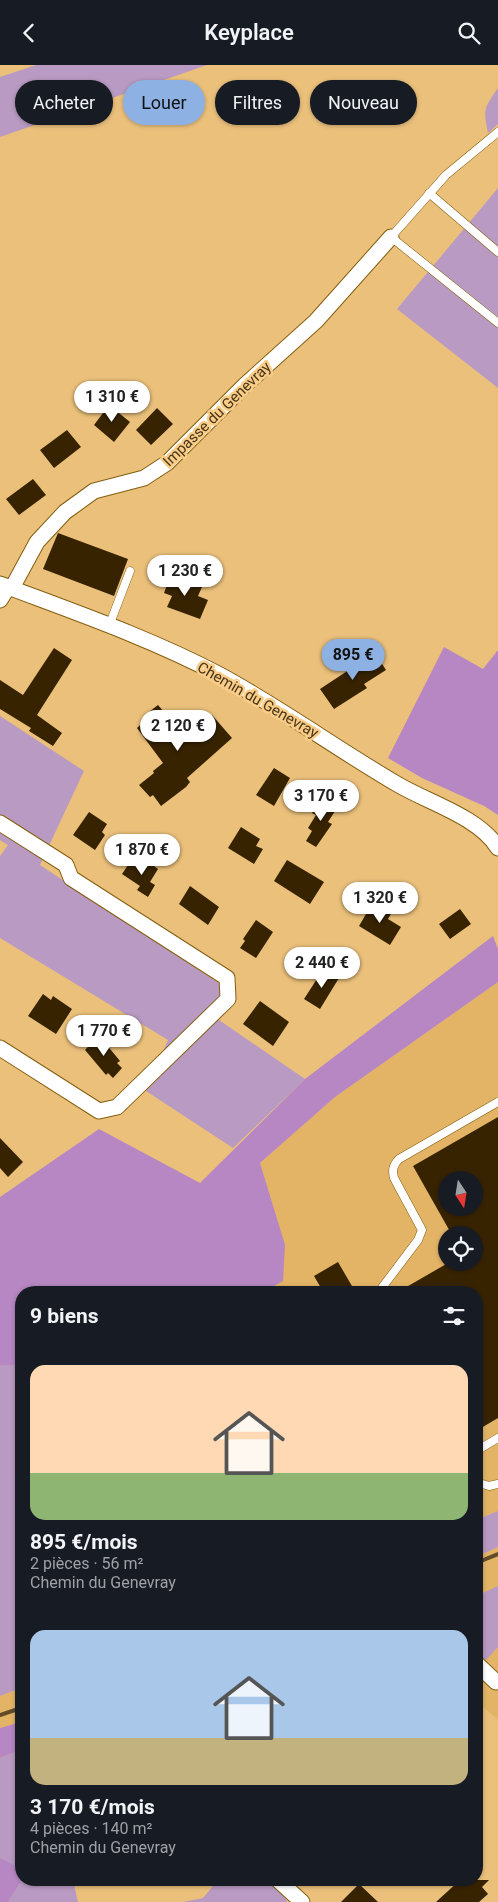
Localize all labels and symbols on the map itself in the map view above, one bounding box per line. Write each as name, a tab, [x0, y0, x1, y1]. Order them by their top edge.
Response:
street label: Impasse du Genevray	[159, 358, 275, 470]
pin: 1 310 €	[66, 381, 158, 423]
pin: 1 230 €	[139, 555, 231, 597]
pin: 895 €	[318, 639, 388, 681]
street label: Chemin du Genevray	[194, 658, 322, 742]
pin: 2 120 €	[132, 709, 224, 752]
pin: 3 170 €	[275, 779, 367, 822]
pin: 1 870 €	[96, 833, 188, 876]
pin: 1 320 €	[334, 881, 426, 924]
pin: 2 440 €	[276, 947, 368, 989]
pin: 1 770 €	[58, 1015, 150, 1057]
north arrow	[438, 1171, 482, 1216]

